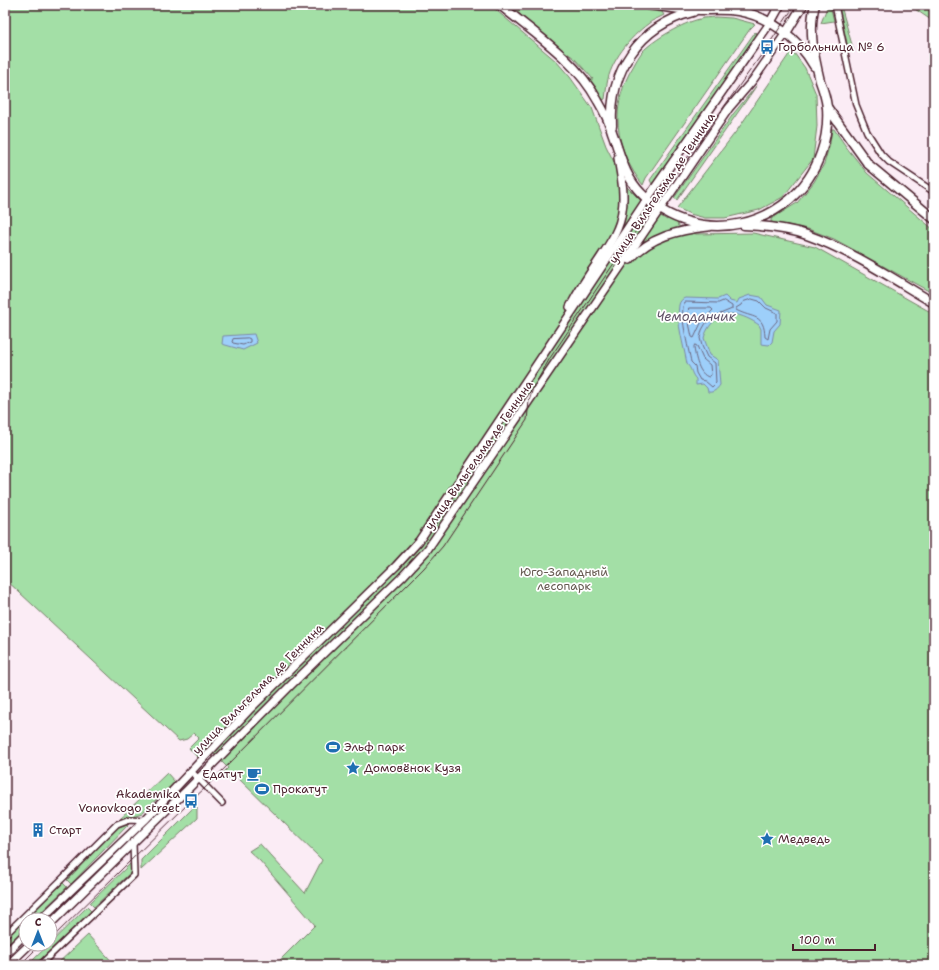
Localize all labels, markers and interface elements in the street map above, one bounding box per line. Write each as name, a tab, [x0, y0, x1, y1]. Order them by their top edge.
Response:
bus stop icon: Горбольница № 6	[759, 39, 775, 55]
place label: Горбольница № 6	[778, 39, 885, 55]
street label: улица Вильгельма де Геннина	[605, 109, 719, 267]
water label: Чемоданчик	[656, 308, 737, 325]
street label: улица Вильгельма де Геннина	[421, 377, 537, 533]
park label: Юго-Западный лесопарк	[520, 564, 608, 594]
street label: улица Вильгельма де Геннина	[189, 620, 327, 758]
sports icon: Эльф парк	[325, 739, 341, 755]
place label: Эльф парк	[344, 739, 406, 755]
place icon: Домовёнок Кузя	[345, 760, 361, 776]
place label: Домовёнок Кузя	[364, 760, 461, 776]
place label: Едатут	[202, 766, 244, 782]
cafe icon: Едатут	[246, 766, 262, 782]
sports icon: Прокатут	[254, 781, 270, 797]
place label: Прокатут	[273, 781, 328, 797]
place label: Akademika Vonovkogo street	[78, 786, 181, 816]
bus stop icon: Akademika Vonovkogo street	[183, 793, 199, 809]
building icon: Старт	[30, 822, 46, 838]
place label: Старт	[49, 822, 82, 838]
place icon: Медведь	[759, 831, 775, 847]
place label: Медведь	[778, 831, 830, 847]
north arrow	[18, 912, 58, 952]
text: С	[35, 915, 42, 930]
scale bar	[793, 926, 875, 952]
text: 100 m	[799, 932, 835, 948]

